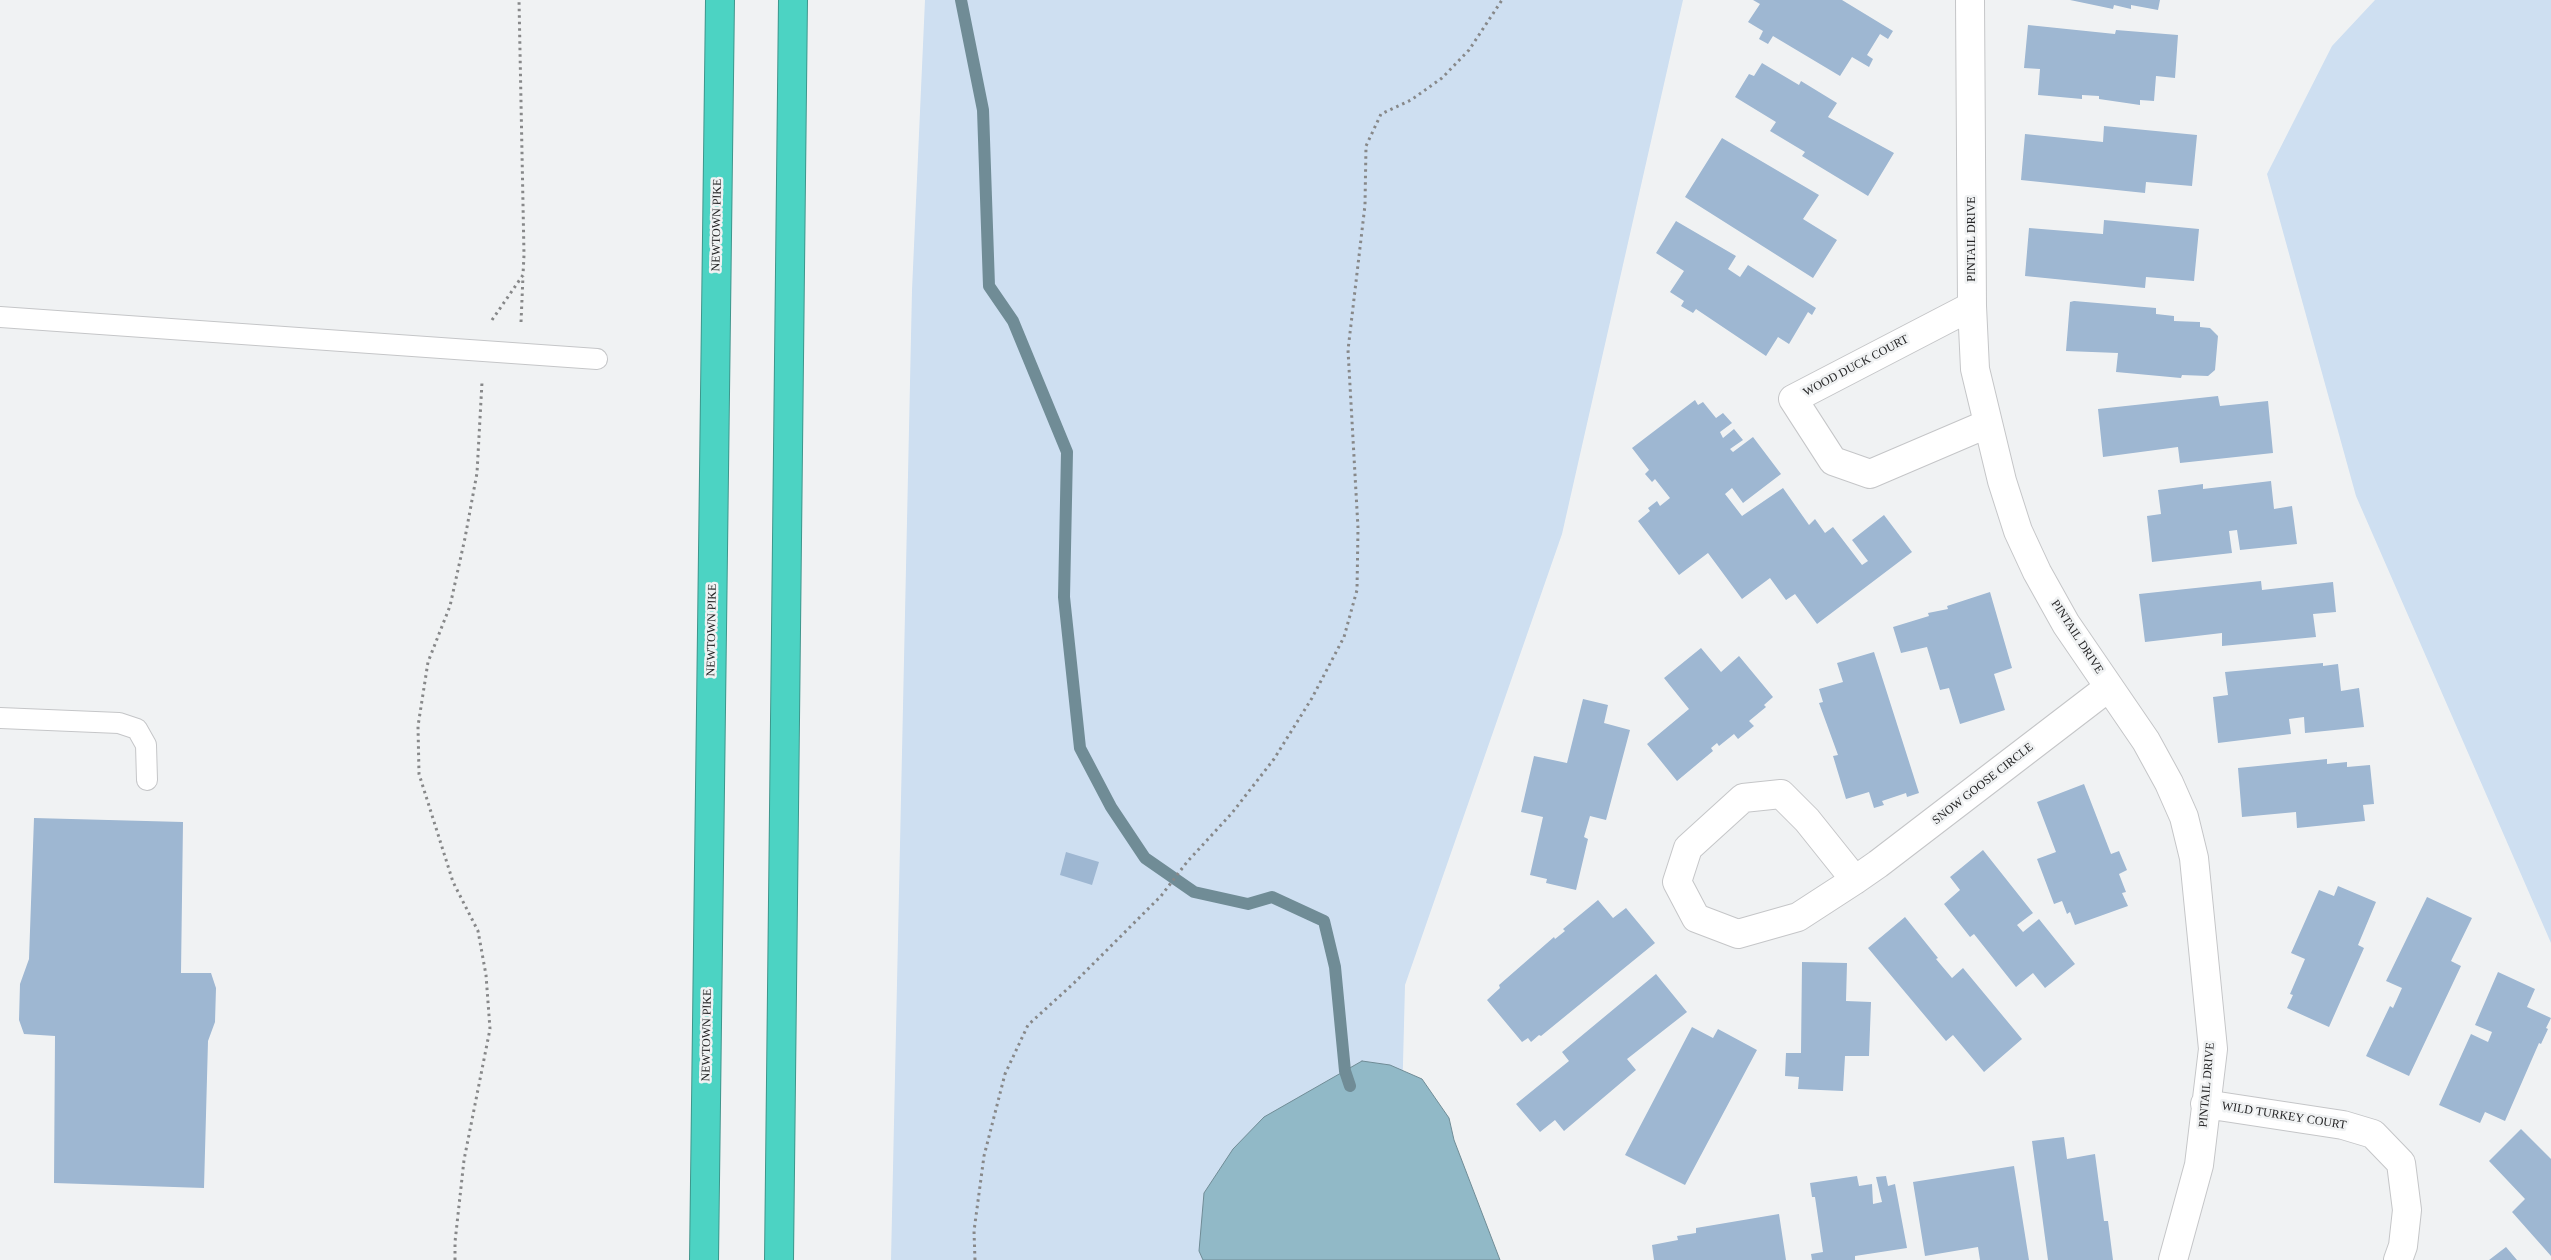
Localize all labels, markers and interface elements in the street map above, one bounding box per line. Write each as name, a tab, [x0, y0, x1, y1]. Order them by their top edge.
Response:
street label: NEWTOWN PIKE	[709, 179, 725, 271]
street label: PINTAIL DRIVE	[1965, 196, 1979, 282]
street label: WOOD DUCK COURT	[1801, 332, 1911, 400]
street label: NEWTOWN PIKE	[704, 584, 720, 676]
street label: PINTAIL DRIVE	[2048, 597, 2106, 677]
street label: SNOW GOOSE CIRCLE	[1930, 740, 2036, 828]
street label: NEWTOWN PIKE	[699, 989, 715, 1081]
street label: PINTAIL DRIVE	[2196, 1042, 2218, 1128]
street label: WILD TURKEY COURT	[2221, 1099, 2347, 1133]

